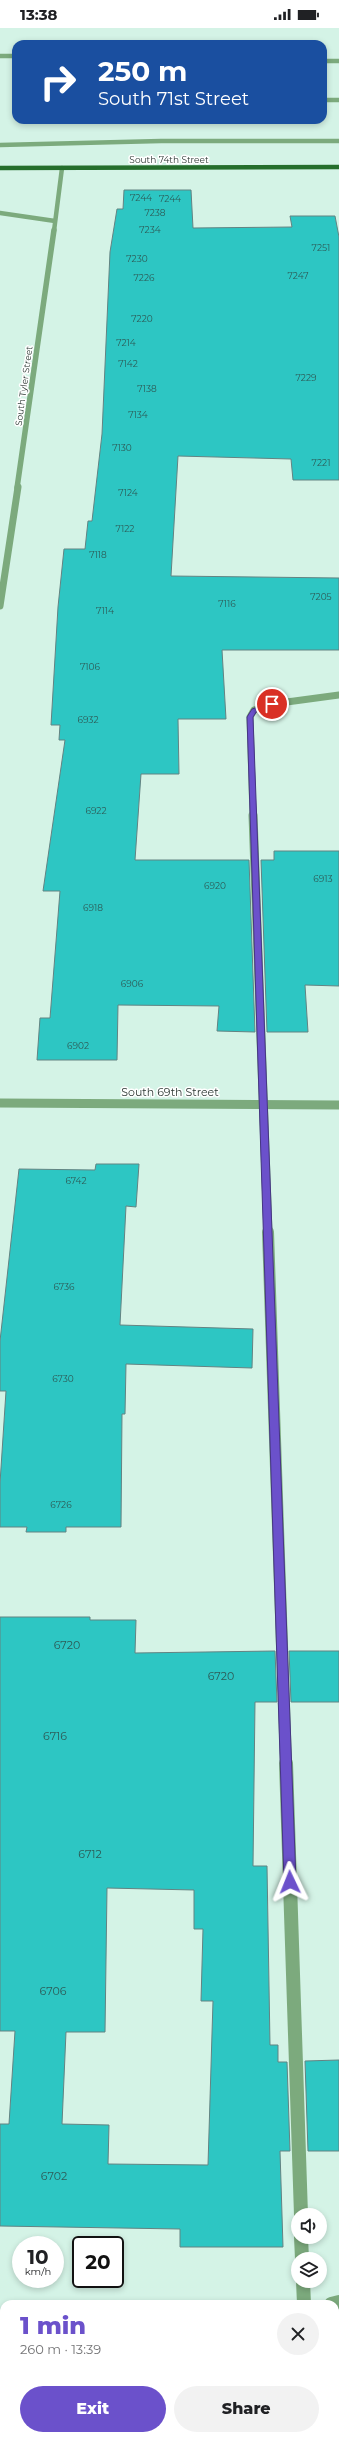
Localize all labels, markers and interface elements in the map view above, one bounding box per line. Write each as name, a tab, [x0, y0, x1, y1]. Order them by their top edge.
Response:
text: 13:38	[20, 5, 57, 24]
text: 250 m	[98, 54, 188, 88]
icon: right	[32, 56, 84, 108]
text: South 71st Street	[98, 88, 249, 110]
street label: South 74th Street	[129, 154, 209, 165]
house number: 7244	[130, 192, 152, 203]
house number: 7244	[159, 193, 181, 204]
house number: 7238	[144, 207, 166, 218]
house number: 7234	[139, 224, 161, 235]
house number: 7251	[312, 242, 330, 253]
house number: 7230	[126, 253, 148, 264]
house number: 7247	[287, 270, 309, 281]
house number: 7226	[134, 272, 155, 283]
house number: 7220	[131, 313, 153, 324]
house number: 7214	[116, 337, 136, 348]
street label: South Tyler Street	[12, 345, 35, 427]
house number: 7142	[118, 358, 138, 369]
house number: 7229	[295, 372, 317, 383]
house number: 7138	[137, 383, 157, 394]
house number: 7134	[128, 409, 148, 420]
house number: 7130	[112, 442, 132, 453]
house number: 7221	[312, 457, 330, 468]
house number: 7124	[118, 487, 138, 498]
house number: 7122	[116, 523, 134, 534]
house number: 7118	[89, 549, 107, 560]
house number: 7205	[310, 591, 332, 602]
house number: 7116	[218, 598, 236, 609]
house number: 7114	[96, 605, 114, 616]
house number: 7106	[80, 661, 101, 672]
pin	[255, 687, 289, 721]
icon: arrive	[261, 693, 283, 715]
house number: 6932	[77, 714, 99, 725]
house number: 6922	[85, 805, 107, 816]
house number: 6913	[313, 873, 333, 884]
house number: 6920	[204, 880, 226, 891]
house number: 6918	[83, 902, 103, 913]
house number: 6906	[121, 978, 144, 989]
house number: 6902	[67, 1040, 89, 1051]
street label: South 69th Street	[121, 1085, 219, 1099]
house number: 6742	[65, 1175, 87, 1186]
house number: 6736	[53, 1281, 75, 1292]
house number: 6730	[52, 1373, 74, 1384]
house number: 6726	[50, 1499, 72, 1510]
house number: 6720	[54, 1638, 80, 1652]
house number: 6720	[208, 1669, 234, 1683]
house number: 6716	[43, 1729, 67, 1743]
house number: 6712	[78, 1847, 102, 1861]
position arrow	[269, 1861, 311, 1903]
house number: 6706	[40, 1984, 67, 1998]
house number: 6702	[41, 2169, 67, 2183]
map controls	[291, 2208, 327, 2288]
button: sound	[291, 2208, 327, 2244]
speed limit sign: 20	[72, 2236, 124, 2288]
text: 10	[27, 2245, 49, 2269]
button: layers	[291, 2252, 327, 2288]
text: km/h	[25, 2265, 51, 2278]
text: 1 min	[20, 2311, 86, 2340]
button: close	[277, 2313, 319, 2355]
text: 260 m · 13:39	[20, 2341, 101, 2357]
button: Exit	[20, 2386, 166, 2432]
button: Share	[174, 2386, 319, 2432]

